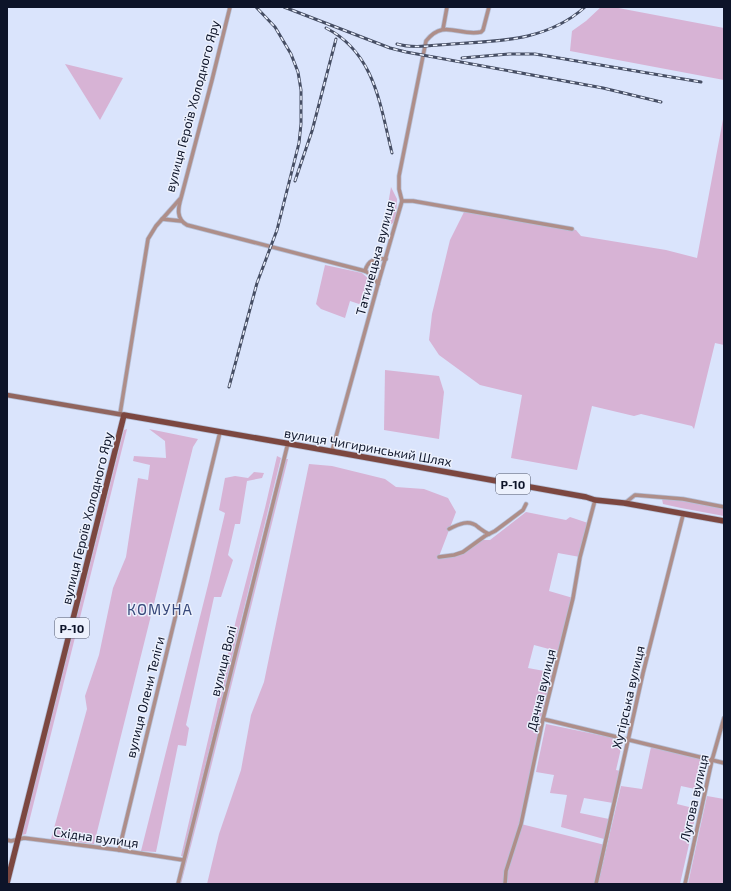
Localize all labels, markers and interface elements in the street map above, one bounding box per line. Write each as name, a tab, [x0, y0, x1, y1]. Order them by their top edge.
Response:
street label: вулиця Героїв Холодного Яру	[161, 18, 223, 194]
street label: Татинецька вулиця	[352, 199, 398, 317]
street label: вулиця Чигиринський Шлях	[283, 424, 453, 470]
street label: вулиця Героїв Холодного Яру	[58, 430, 116, 606]
road number: Р-10	[496, 474, 530, 494]
district label: КОМУНА	[127, 600, 193, 618]
road number: Р-10	[55, 618, 89, 638]
street label: вулиця Волі	[207, 624, 239, 698]
street label: вулиця Олени Теліги	[122, 635, 168, 759]
street label: Хутірська вулиця	[608, 644, 648, 750]
street label: Дачна вулиця	[523, 647, 559, 733]
street label: Лугова вулиця	[676, 753, 712, 843]
street label: Східна вулиця	[52, 823, 140, 851]

